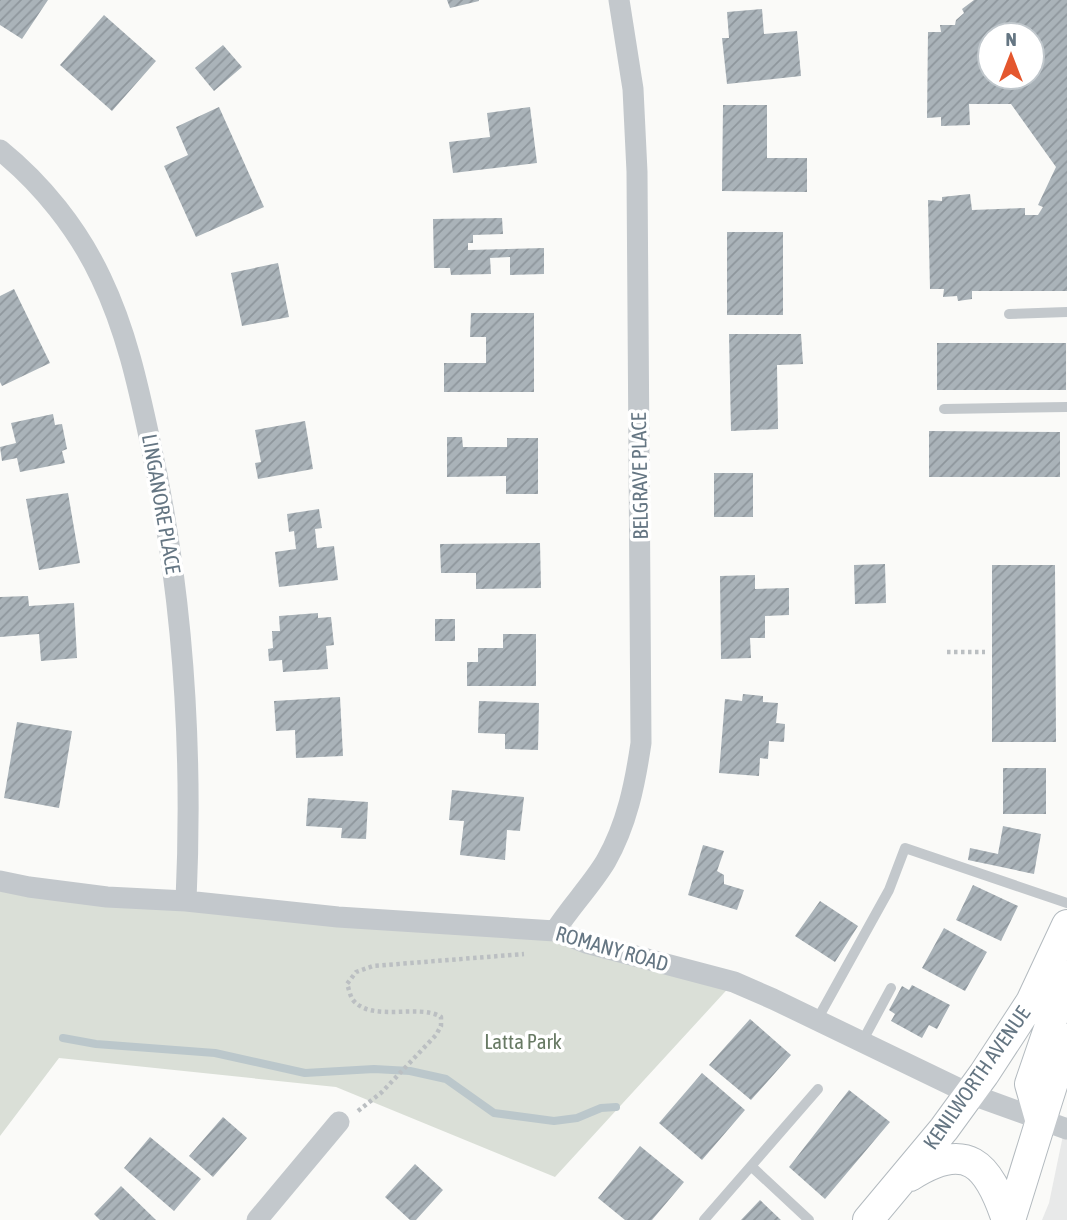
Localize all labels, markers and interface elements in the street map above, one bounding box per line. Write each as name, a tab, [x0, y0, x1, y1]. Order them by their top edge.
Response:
north arrow	[976, 21, 1046, 91]
text: N	[1005, 28, 1017, 50]
street label: BELGRAVE PLACE	[626, 412, 652, 540]
street label: LINGANORE PLACE	[138, 432, 186, 576]
street label: ROMANY ROAD	[553, 920, 671, 976]
street label: KENILWORTH AVENUE	[918, 1001, 1034, 1153]
park label: Latta Park	[484, 1029, 562, 1053]

